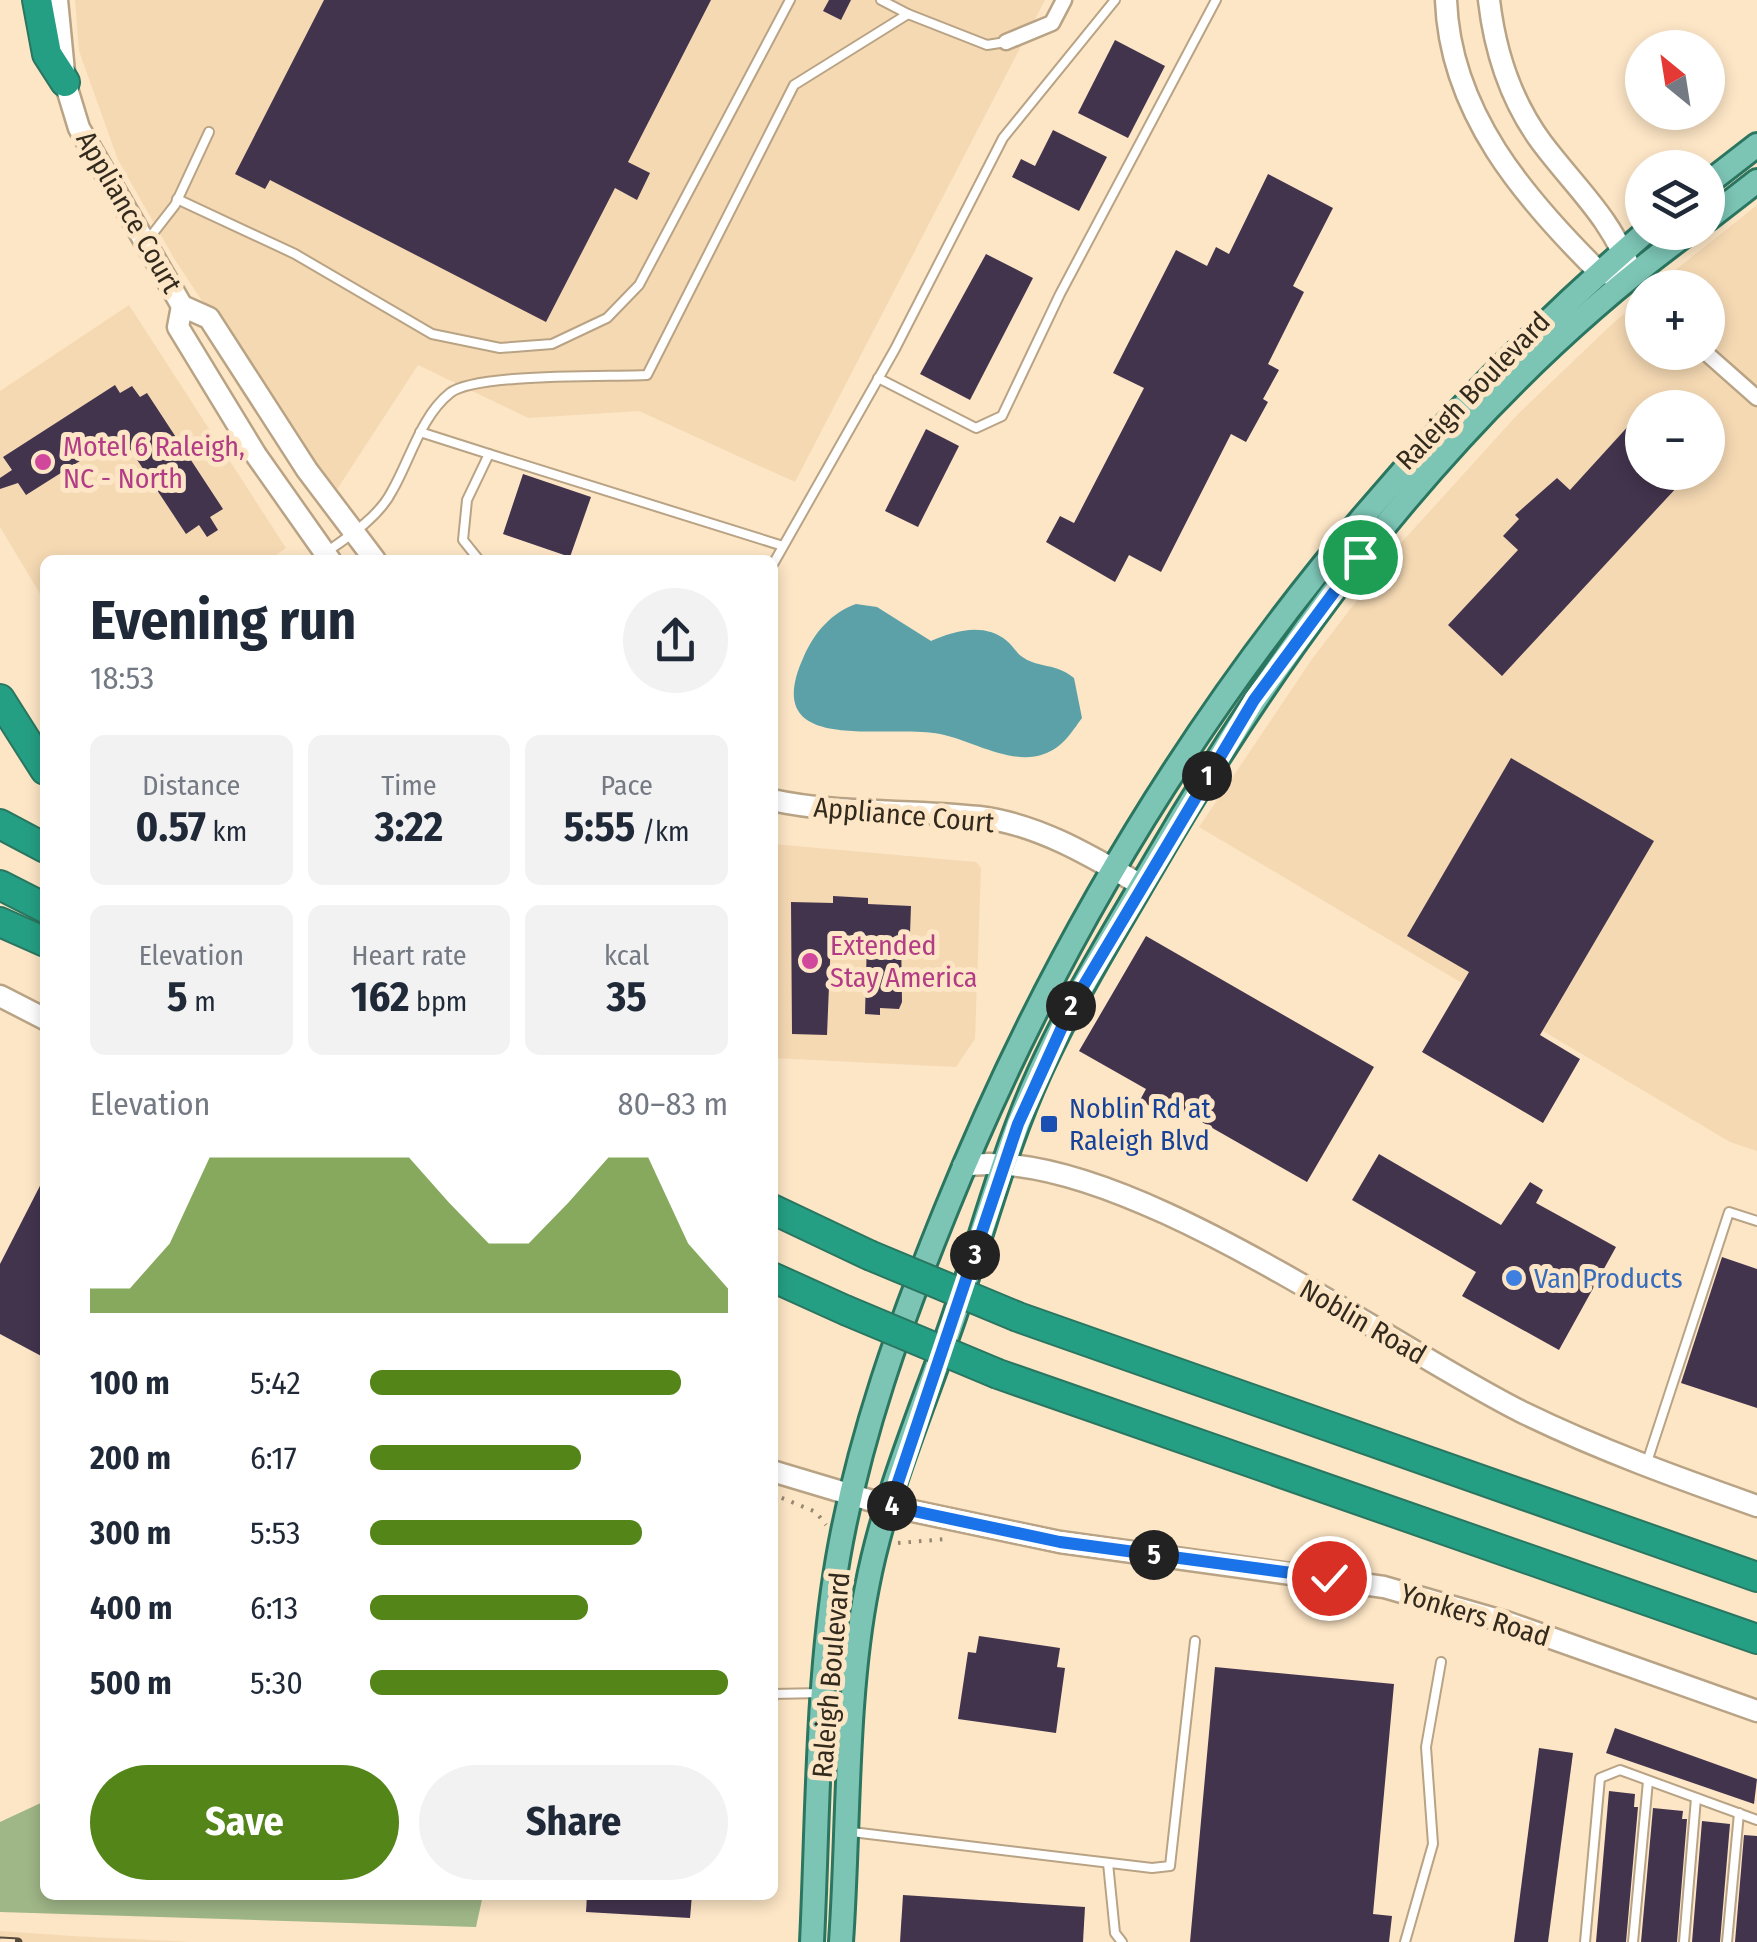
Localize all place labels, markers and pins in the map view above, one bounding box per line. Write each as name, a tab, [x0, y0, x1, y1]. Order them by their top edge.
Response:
place label: Motel 6 Raleigh, NC - North	[63, 430, 245, 495]
marker: Motel 6 Raleigh, NC - North	[32, 451, 54, 473]
pin	[1318, 515, 1403, 600]
pin: 1	[1182, 751, 1232, 801]
place label: Extended Stay America	[830, 929, 978, 994]
marker: Extended Stay America	[799, 950, 821, 972]
pin: 2	[1046, 981, 1096, 1031]
place label: Noblin Rd at Raleigh Blvd	[1069, 1092, 1212, 1157]
marker: Noblin Rd at Raleigh Blvd	[1038, 1113, 1060, 1135]
pin: 3	[950, 1230, 1000, 1280]
place label: Van Products	[1534, 1262, 1683, 1295]
marker: Van Products	[1503, 1267, 1525, 1289]
pin: 4	[867, 1481, 917, 1531]
pin: 5	[1129, 1530, 1179, 1580]
pin	[1287, 1536, 1372, 1621]

